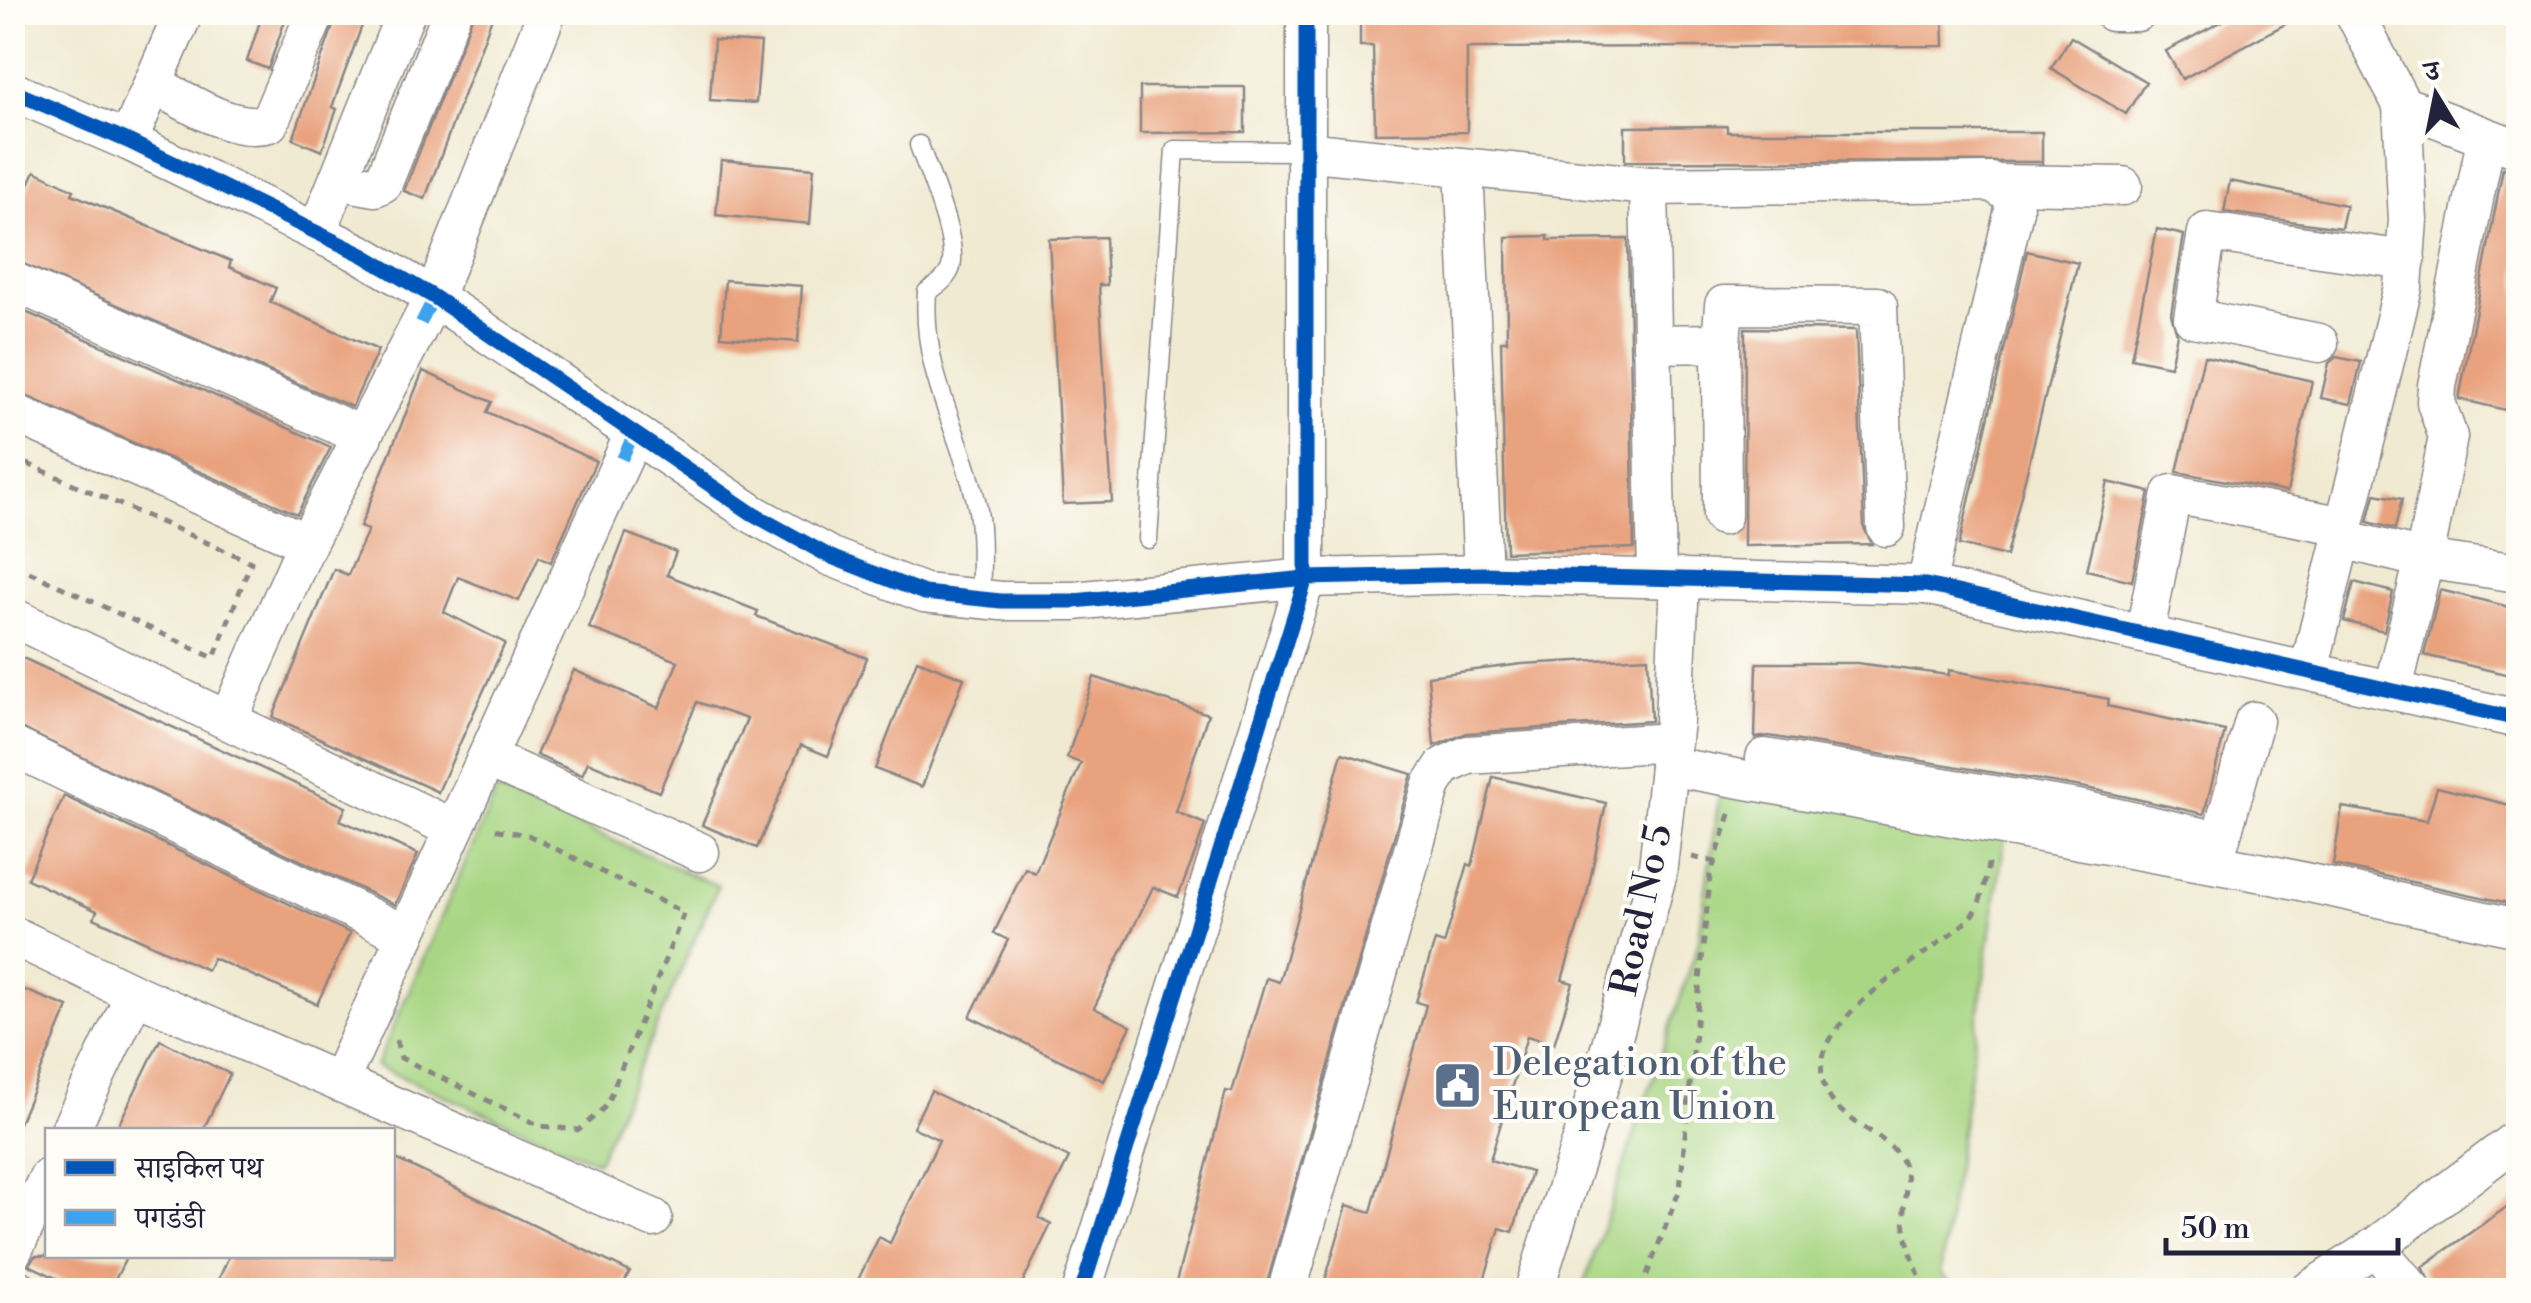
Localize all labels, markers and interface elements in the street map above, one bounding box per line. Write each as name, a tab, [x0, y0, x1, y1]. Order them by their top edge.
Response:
north arrow	[2386, 45, 2486, 145]
text: उ	[2420, 53, 2444, 91]
street label: Road No 5	[1601, 820, 1683, 1000]
place label: Delegation of the European Union	[1493, 1040, 1787, 1131]
public building icon: Delegation of the European Union	[1432, 1059, 1484, 1111]
legend	[45, 1128, 395, 1258]
text: साइकिल पथ	[133, 1150, 265, 1188]
scale bar	[2166, 1193, 2398, 1255]
text: पगडंडी	[133, 1200, 206, 1238]
text: 50 m	[2181, 1210, 2250, 1248]

